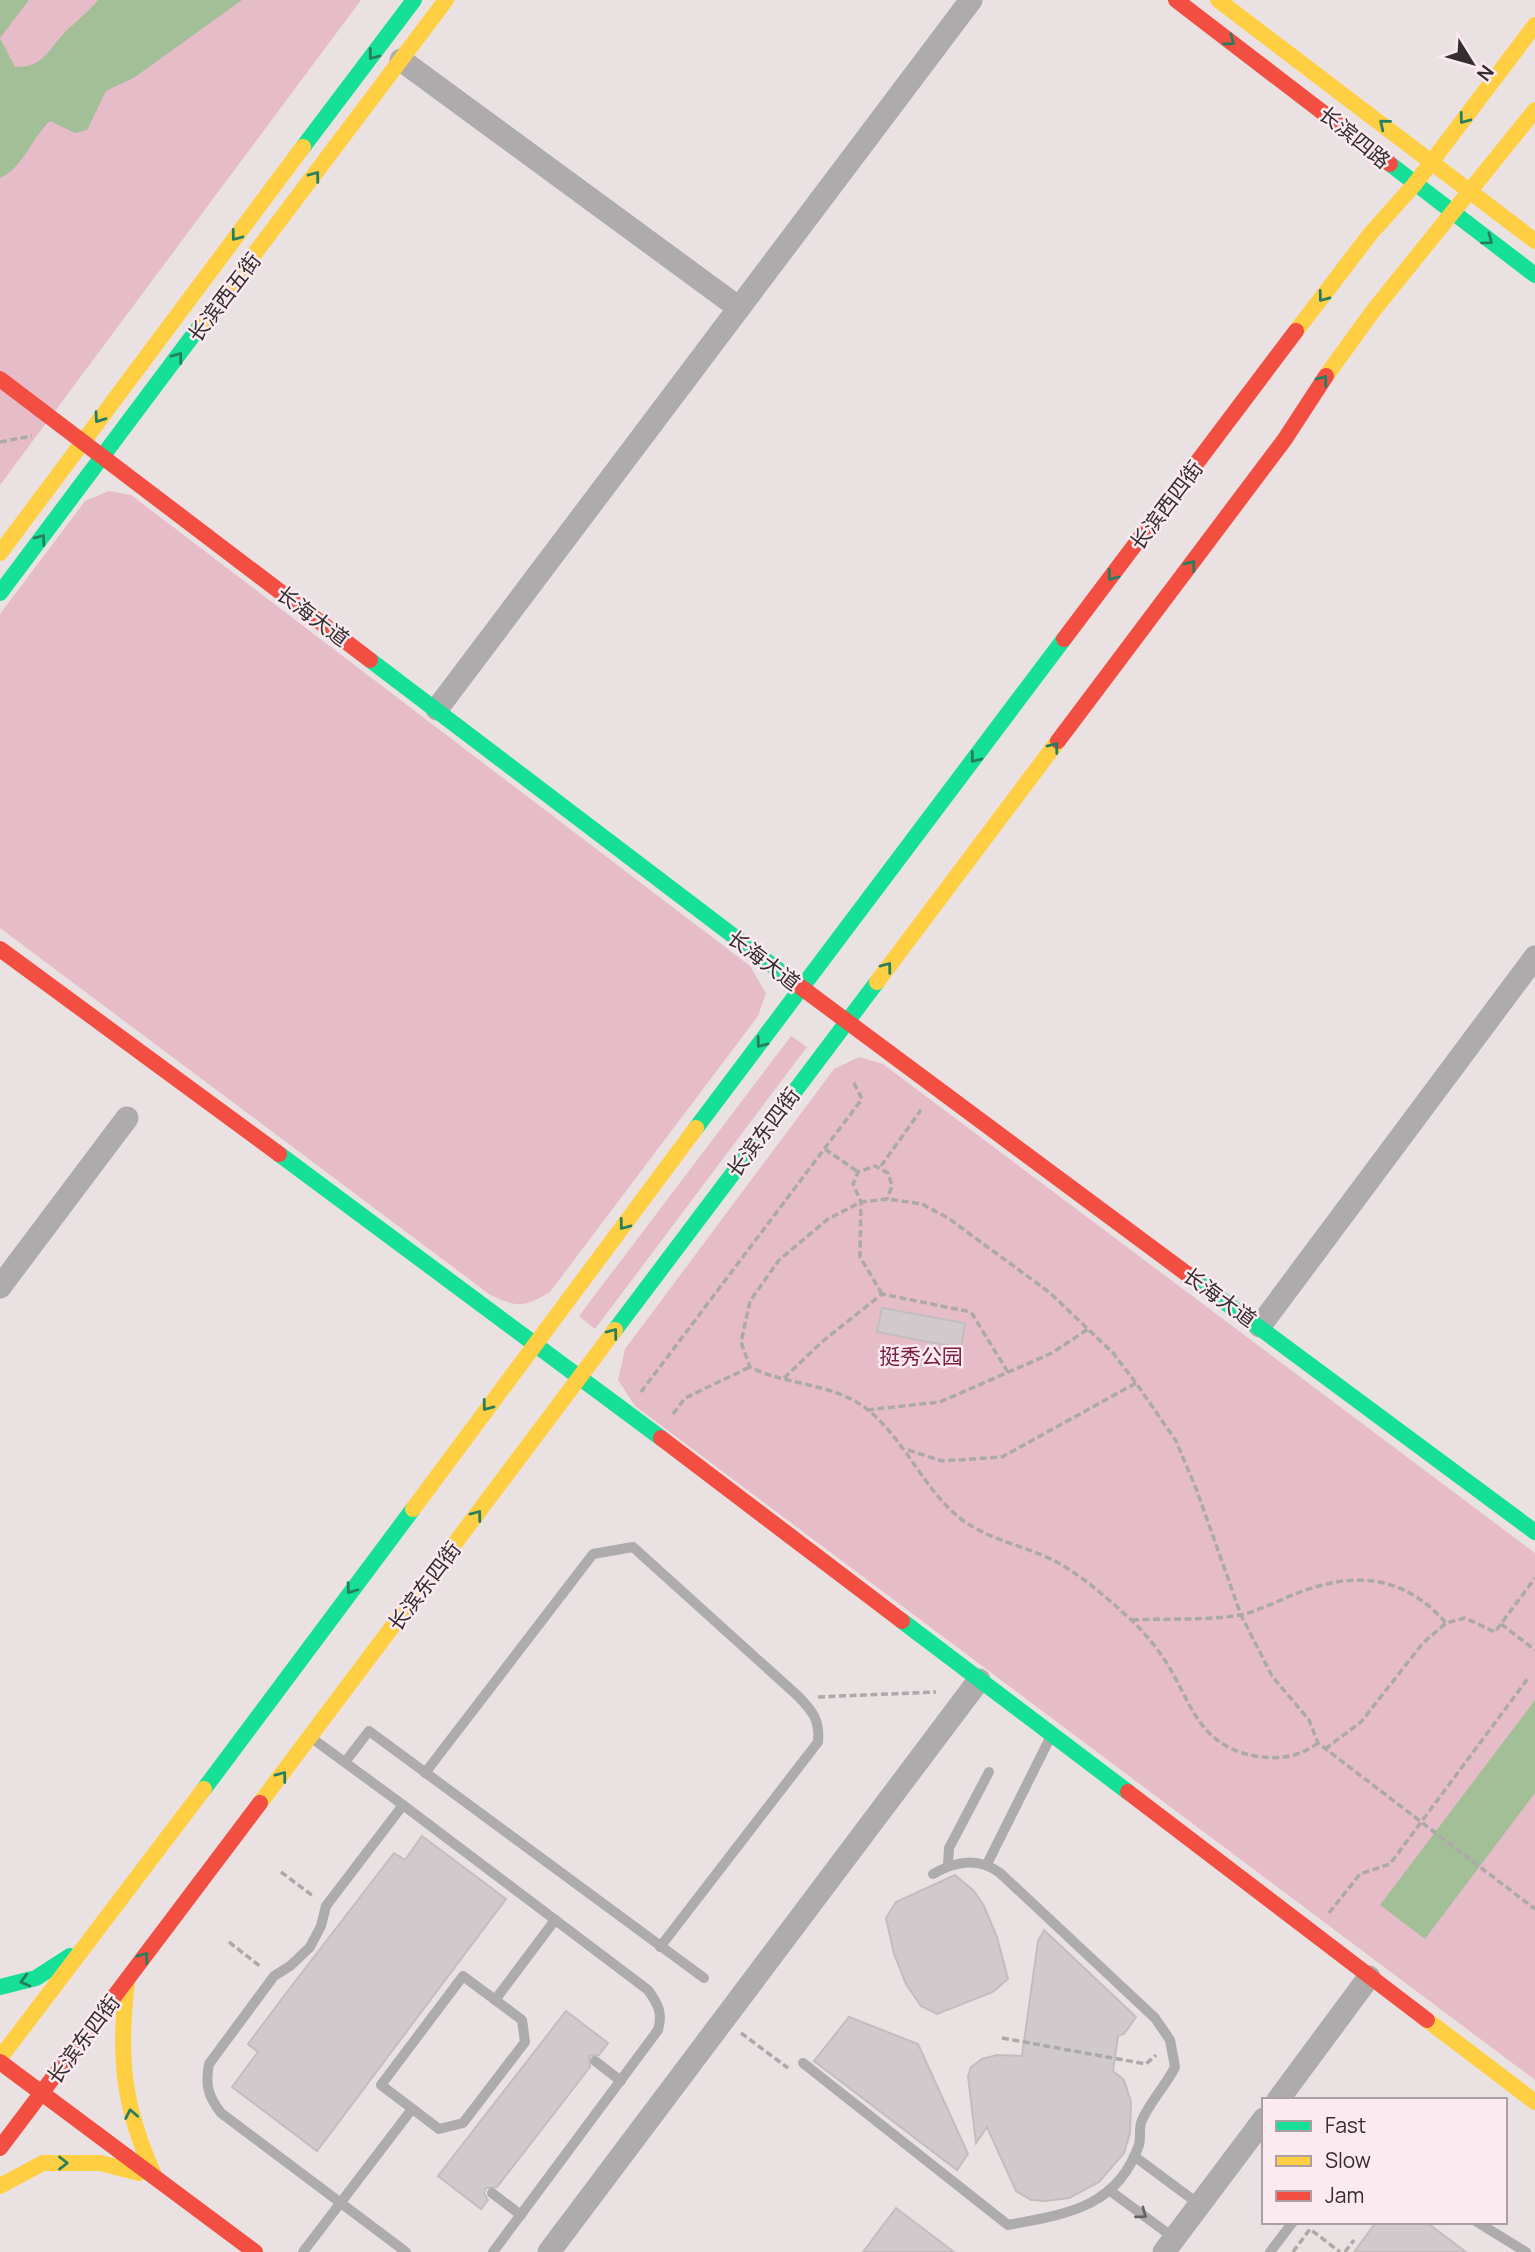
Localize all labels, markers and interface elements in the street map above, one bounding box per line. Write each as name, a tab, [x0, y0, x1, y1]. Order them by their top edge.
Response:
north arrow	[1437, 28, 1507, 98]
one-way arrow	[1223, 32, 1235, 45]
one-way arrow	[369, 47, 382, 60]
text: N	[1471, 60, 1500, 87]
street label: 长滨四路	[1314, 100, 1396, 174]
one-way arrow	[1460, 111, 1473, 123]
one-way arrow	[1379, 120, 1392, 133]
one-way arrow	[307, 171, 320, 183]
one-way arrow	[231, 228, 244, 241]
one-way arrow	[1480, 232, 1493, 244]
street label: 长滨西五街	[181, 247, 267, 347]
one-way arrow	[1319, 289, 1331, 301]
one-way arrow	[170, 352, 183, 365]
one-way arrow	[1315, 376, 1327, 388]
one-way arrow	[95, 410, 107, 423]
street label: 长滨西四街	[1123, 455, 1209, 555]
one-way arrow	[33, 534, 45, 546]
one-way arrow	[1182, 560, 1195, 573]
one-way arrow	[1108, 568, 1121, 581]
street label: 长海大道	[271, 580, 355, 652]
one-way arrow	[1046, 742, 1058, 755]
one-way arrow	[971, 750, 983, 762]
street label: 长海大道	[722, 924, 806, 996]
one-way arrow	[879, 963, 891, 975]
one-way arrow	[756, 1035, 769, 1048]
street label: 长滨东四街	[720, 1082, 806, 1182]
one-way arrow	[619, 1217, 632, 1229]
street label: 长海大道	[1178, 1261, 1262, 1333]
one-way arrow	[605, 1328, 617, 1341]
park label: 挺秀公园	[879, 1342, 963, 1370]
one-way arrow	[482, 1399, 495, 1411]
one-way arrow	[468, 1510, 481, 1523]
street label: 长滨东四街	[381, 1536, 467, 1636]
one-way arrow	[347, 1581, 360, 1594]
one-way arrow	[273, 1771, 286, 1783]
one-way arrow	[136, 1952, 148, 1965]
one-way arrow	[19, 1973, 31, 1987]
street label: 长滨东四街	[40, 1989, 126, 2089]
legend	[1262, 2098, 1507, 2224]
one-way arrow	[125, 2108, 140, 2120]
text: Fast	[1325, 2111, 1366, 2139]
text: Slow	[1325, 2146, 1371, 2174]
one-way arrow	[58, 2155, 69, 2171]
text: Jam	[1325, 2181, 1364, 2209]
one-way arrow	[1134, 2206, 1147, 2218]

